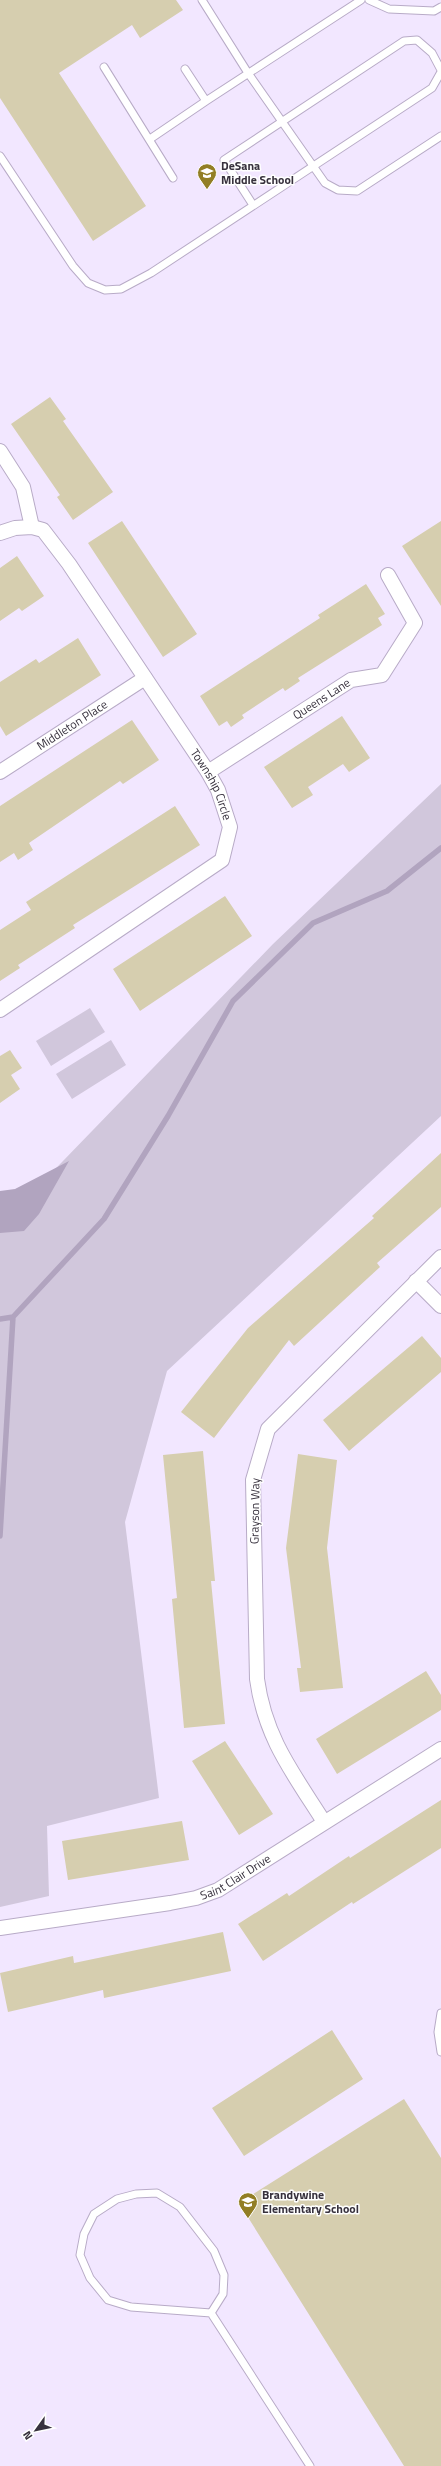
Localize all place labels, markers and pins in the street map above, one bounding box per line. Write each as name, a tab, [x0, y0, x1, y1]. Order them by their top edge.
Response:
place label: DeSana Middle School	[221, 156, 294, 189]
school or university icon: DeSana Middle School	[196, 162, 218, 190]
place label: Brandywine Elementary School	[262, 2185, 359, 2218]
school or university icon: Brandywine Elementary School	[237, 2191, 259, 2219]

